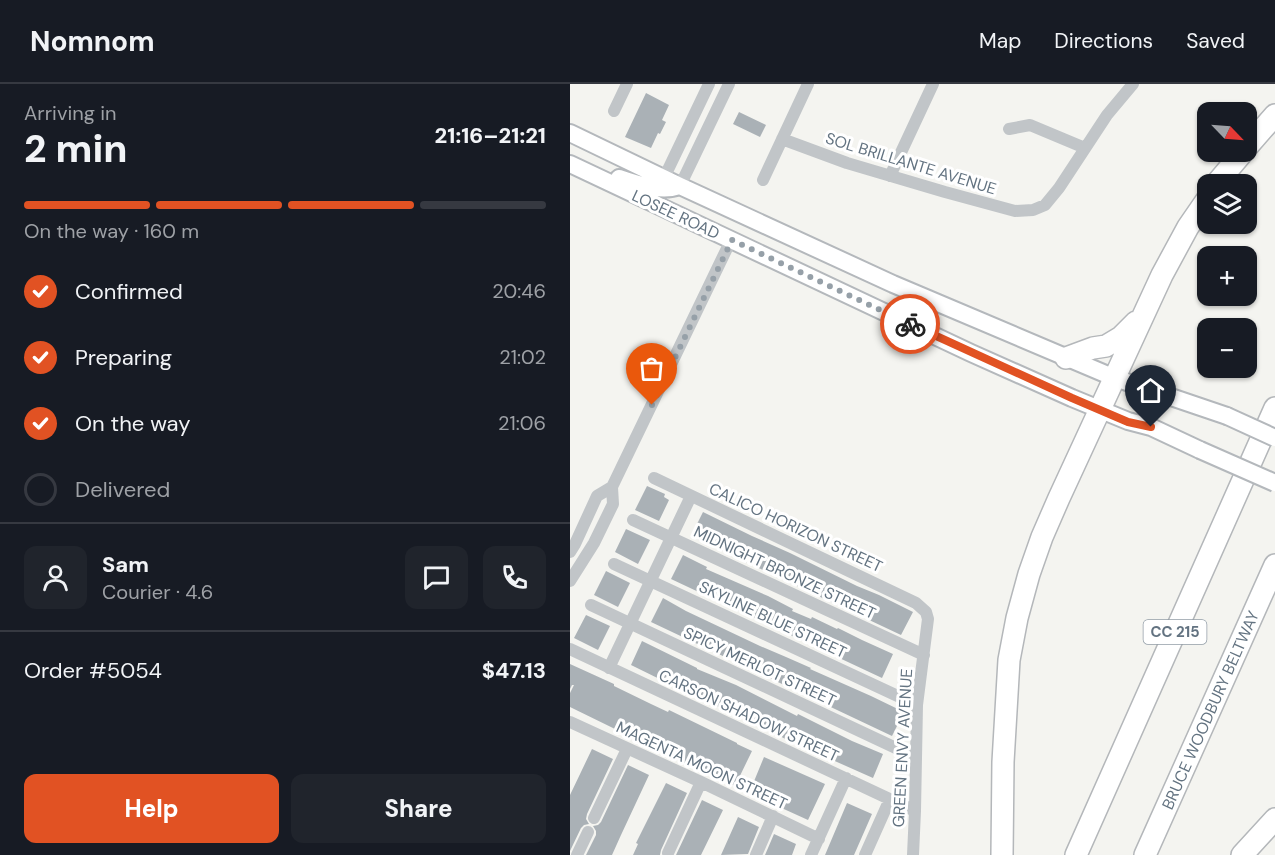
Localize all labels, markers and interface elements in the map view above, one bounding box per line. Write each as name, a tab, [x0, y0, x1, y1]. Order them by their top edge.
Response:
text: Nomnom	[30, 23, 155, 60]
text: Map	[979, 27, 1021, 55]
text: Directions	[1054, 27, 1153, 55]
text: Saved	[1186, 27, 1245, 55]
text: Arriving in	[24, 100, 116, 126]
north arrow	[1197, 102, 1257, 162]
map controls	[1197, 102, 1257, 378]
text: 21:16–21:21	[435, 121, 546, 150]
text: 2 min	[24, 123, 128, 174]
street label: SOL BRILLANTE AVENUE	[823, 127, 999, 199]
button: layers	[1197, 174, 1257, 234]
street label: LOSEE ROAD	[629, 185, 723, 244]
text: On the way · 160 m	[24, 218, 199, 244]
button: +	[1197, 246, 1257, 306]
icon: check	[24, 275, 57, 308]
text: Confirmed	[75, 277, 183, 306]
text: 20:46	[492, 278, 546, 304]
courier	[880, 294, 940, 354]
icon: bike	[894, 308, 927, 341]
button: −	[1197, 318, 1257, 378]
icon: check	[24, 341, 57, 374]
text: Preparing	[75, 343, 172, 372]
pin	[626, 343, 677, 405]
text: 21:02	[499, 344, 546, 370]
icon: bag	[635, 352, 668, 385]
pin	[1125, 365, 1176, 427]
icon: home	[1134, 374, 1167, 407]
icon: check	[24, 407, 57, 440]
text: On the way	[75, 409, 190, 438]
text: 21:06	[498, 410, 546, 436]
text: Delivered	[75, 475, 170, 504]
street label: CALICO HORIZON STREET	[706, 478, 886, 577]
street label: MIDNIGHT BRONZE STREET	[690, 521, 879, 624]
button: person	[24, 546, 87, 609]
button: chat	[405, 546, 468, 609]
button: phone	[483, 546, 546, 609]
text: Sam	[102, 550, 149, 579]
street label: SKYLINE BLUE STREET	[696, 576, 850, 663]
text: Courier · 4.6	[102, 579, 213, 605]
street label: BRUCE WOODBURY BELTWAY	[1157, 608, 1264, 813]
road number: CC 215	[1144, 620, 1206, 644]
street label: SPICY MERLOT STREET	[680, 622, 839, 711]
text: Order #5054	[24, 656, 162, 685]
text: $47.13	[482, 656, 546, 685]
street label: CARSON SHADOW STREET	[655, 664, 842, 766]
street label: GREEN ENVY AVENUE	[888, 668, 917, 828]
street label: MAGENTA MOON STREET	[613, 717, 791, 814]
button: Help	[24, 774, 279, 843]
button: Share	[291, 774, 546, 843]

